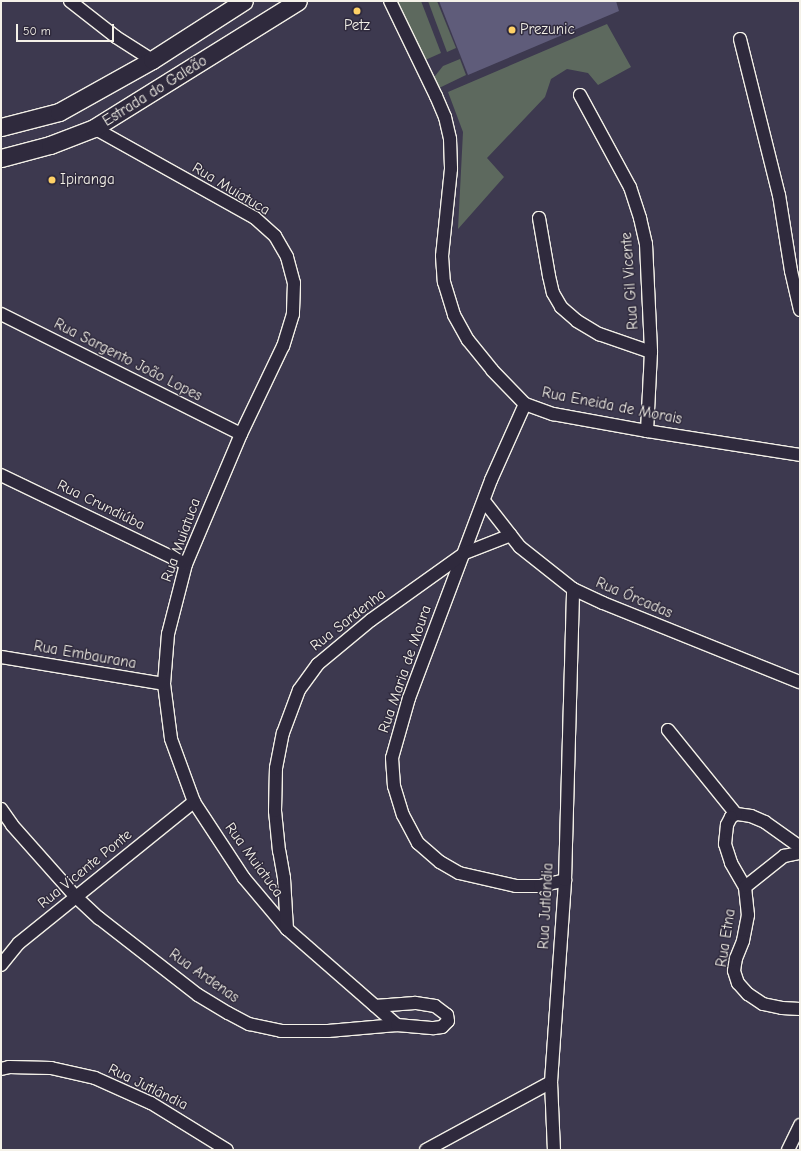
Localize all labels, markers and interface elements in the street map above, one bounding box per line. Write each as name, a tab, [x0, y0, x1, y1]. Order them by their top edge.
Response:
marker: Petz	[352, 6, 362, 16]
scale bar	[18, 16, 116, 42]
place label: Petz	[344, 17, 370, 35]
place label: Prezunic	[520, 21, 575, 39]
text: 50 m	[23, 24, 51, 38]
marker: Prezunic	[507, 25, 517, 35]
street label: Estrada do Galeão	[100, 52, 210, 130]
street label: Rua Muiatuca	[189, 159, 273, 219]
place label: Ipiranga	[60, 171, 115, 189]
marker: Ipiranga	[47, 175, 57, 185]
street label: Rua Gil Vicente	[618, 232, 642, 330]
street label: Rua Sargento João Lopes	[51, 315, 205, 405]
street label: Rua Eneida de Morais	[540, 384, 684, 428]
street label: Rua Crundiúba	[54, 476, 148, 534]
street label: Rua Muiatuca	[158, 496, 204, 584]
street label: Rua Órcadas	[593, 574, 675, 622]
street label: Rua Sardenha	[307, 585, 389, 655]
street label: Rua Maria de Moura	[375, 603, 435, 735]
street label: Rua Embaurana	[32, 637, 138, 673]
street label: Rua Muiatuca	[221, 819, 287, 901]
street label: Rua Vicente Ponte	[34, 826, 136, 912]
street label: Rua Jutlândia	[535, 862, 557, 950]
street label: Rua Etna	[713, 908, 739, 968]
street label: Rua Ardenas	[166, 945, 242, 1007]
street label: Rua Jutlândia	[105, 1060, 191, 1114]

